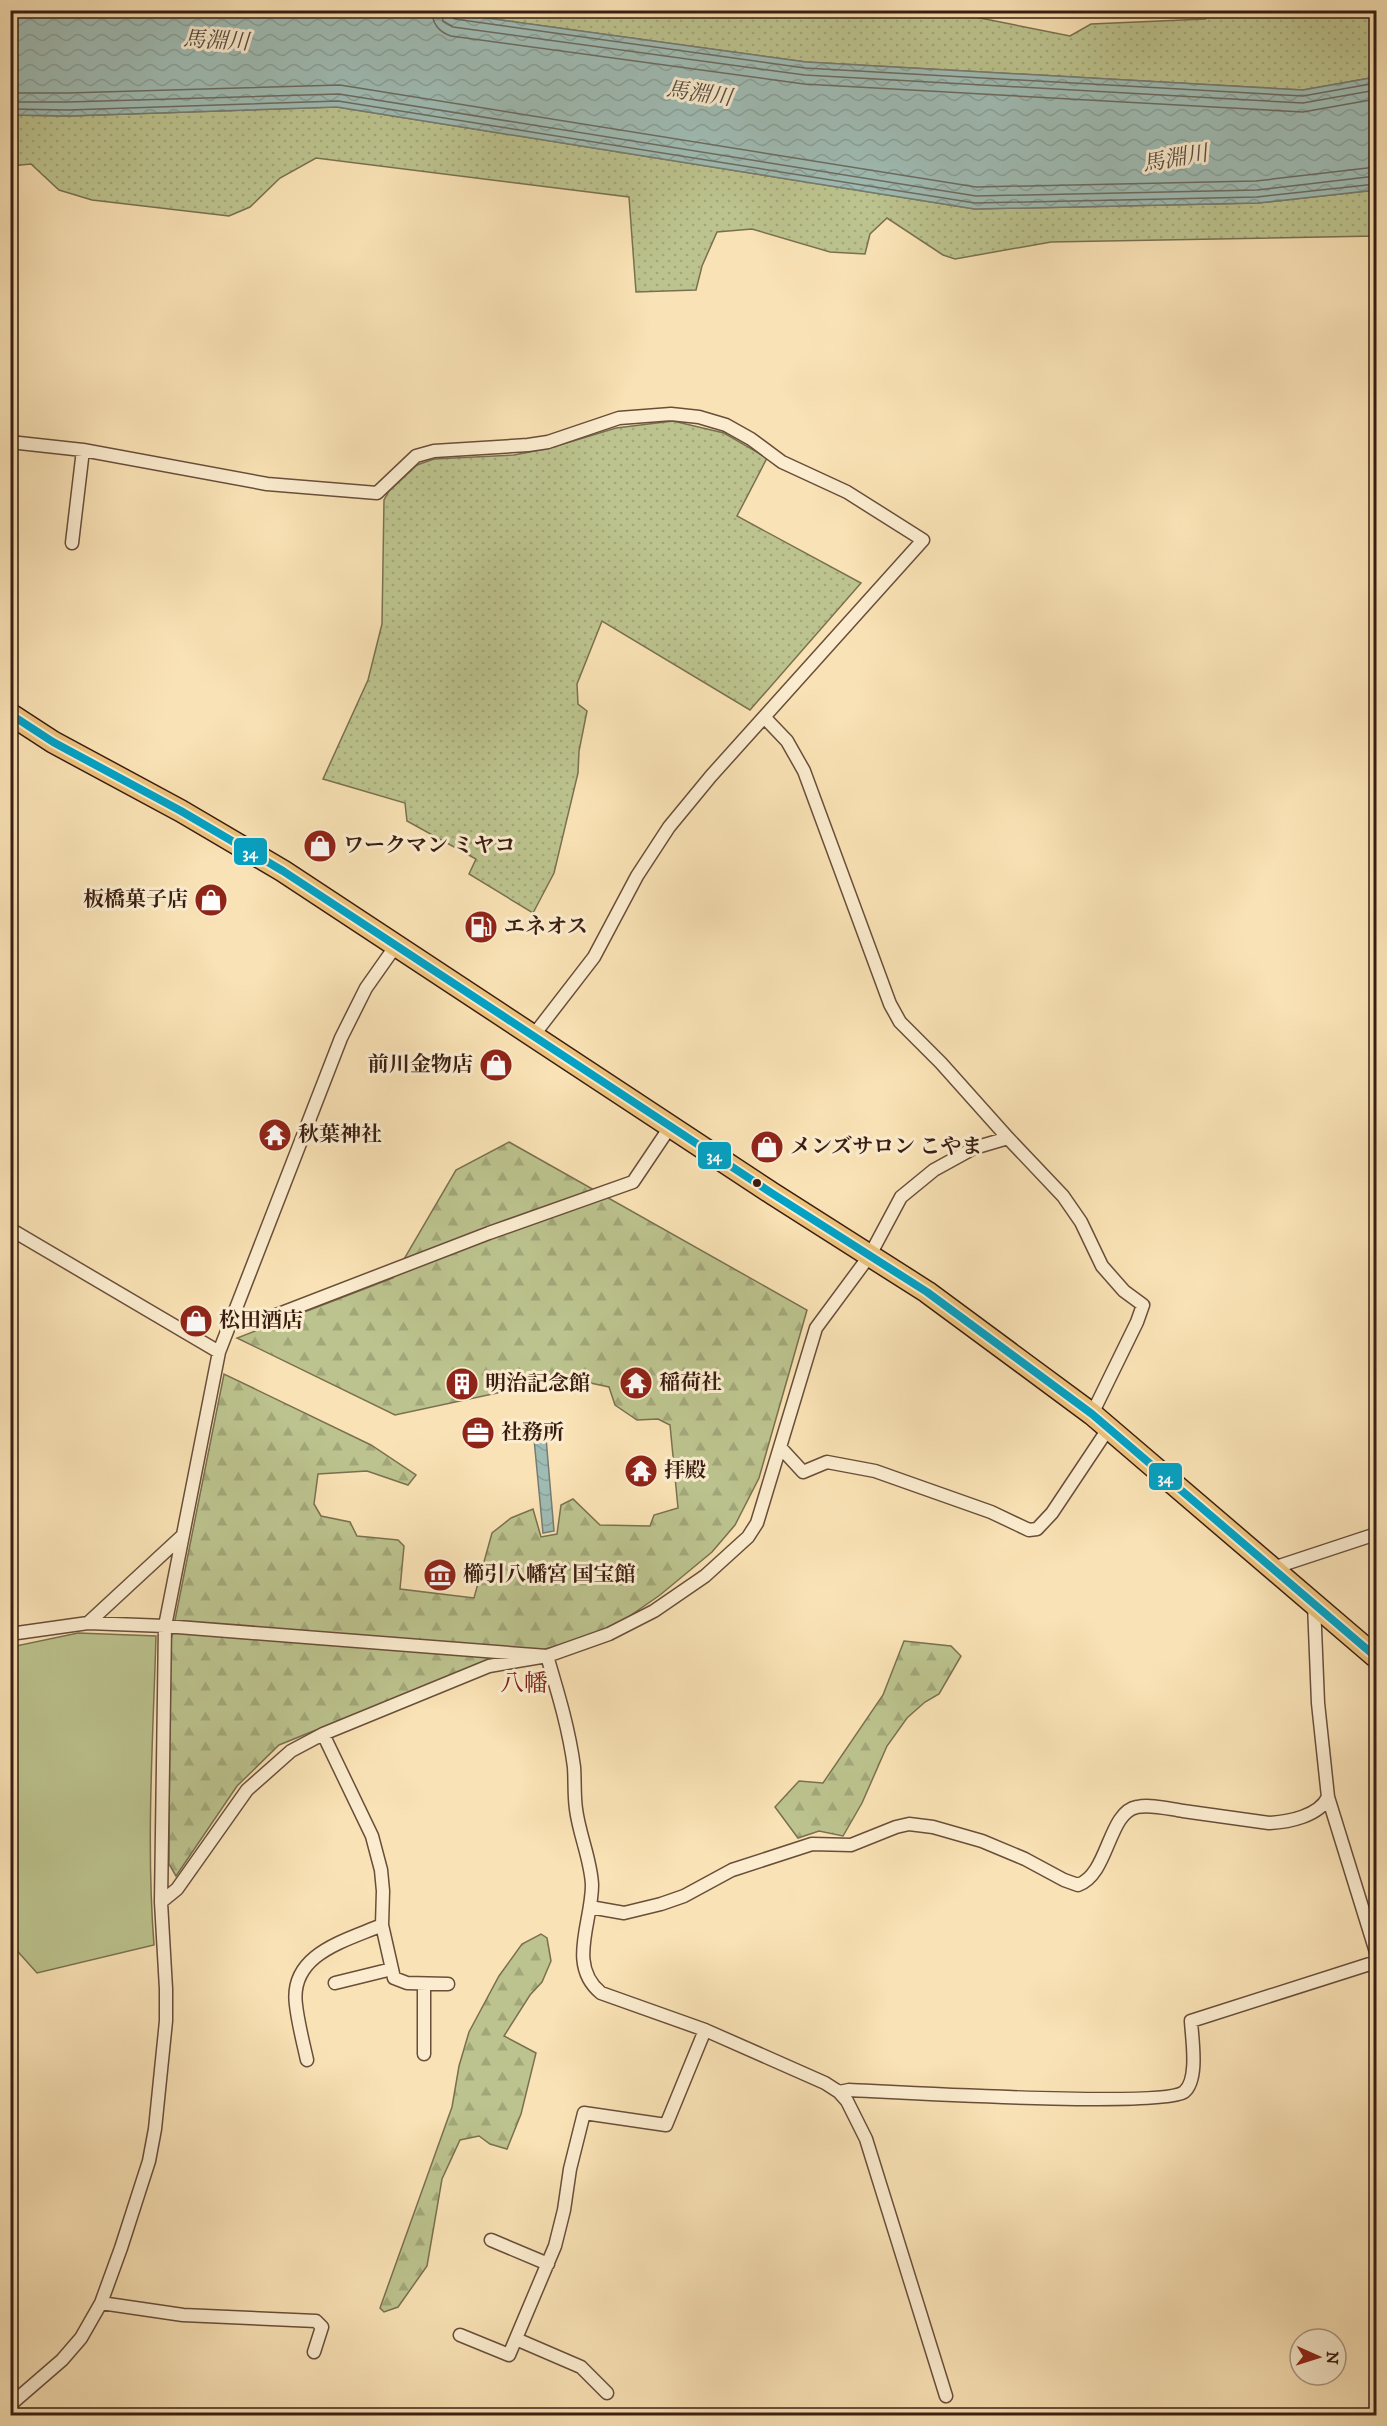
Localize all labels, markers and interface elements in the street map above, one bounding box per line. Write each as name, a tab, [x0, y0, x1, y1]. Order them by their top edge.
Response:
water label: 馬淵川	[182, 26, 252, 56]
water label: 馬淵川	[664, 76, 736, 112]
water label: 馬淵川	[1140, 140, 1212, 178]
shop icon: ワークマン ミヤコ	[302, 828, 338, 864]
place label: ワークマン ミヤコ	[343, 833, 516, 859]
line badge: 34	[233, 837, 268, 866]
text: 34	[242, 843, 258, 863]
shop icon: 板橋菓子店	[193, 882, 229, 918]
place label: 板橋菓子店	[83, 887, 188, 913]
fuel station icon: エネオス	[463, 909, 499, 945]
place label: エネオス	[504, 914, 588, 940]
shop icon: 前川金物店	[478, 1047, 514, 1083]
place label: 前川金物店	[368, 1052, 473, 1078]
temple icon: 秋葉神社	[257, 1117, 293, 1153]
place label: 秋葉神社	[298, 1122, 382, 1148]
shop icon: メンズサロン こやま	[749, 1129, 785, 1165]
place label: メンズサロン こやま	[790, 1134, 982, 1160]
line badge: 34	[697, 1141, 732, 1170]
text: 34	[706, 1146, 722, 1166]
unlabelled marker	[751, 1177, 763, 1189]
shop icon: 松田酒店	[178, 1303, 214, 1339]
place label: 松田酒店	[219, 1308, 303, 1334]
temple icon: 稲荷社	[618, 1365, 654, 1401]
building icon: 明治記念館	[444, 1366, 480, 1402]
place label: 稲荷社	[659, 1370, 722, 1396]
place label: 明治記念館	[485, 1371, 590, 1397]
office icon: 社務所	[460, 1415, 496, 1451]
place label: 社務所	[501, 1420, 564, 1446]
temple icon: 拝殿	[623, 1453, 659, 1489]
place label: 拝殿	[664, 1458, 706, 1484]
line badge: 34	[1148, 1462, 1183, 1491]
text: 34	[1157, 1468, 1173, 1488]
museum icon: 櫛引八幡宮 国宝館	[422, 1557, 458, 1593]
place label: 櫛引八幡宮 国宝館	[463, 1562, 636, 1588]
district label: 八幡	[500, 1669, 548, 1699]
north arrow	[1288, 2327, 1348, 2387]
text: N	[1322, 2351, 1342, 2365]

